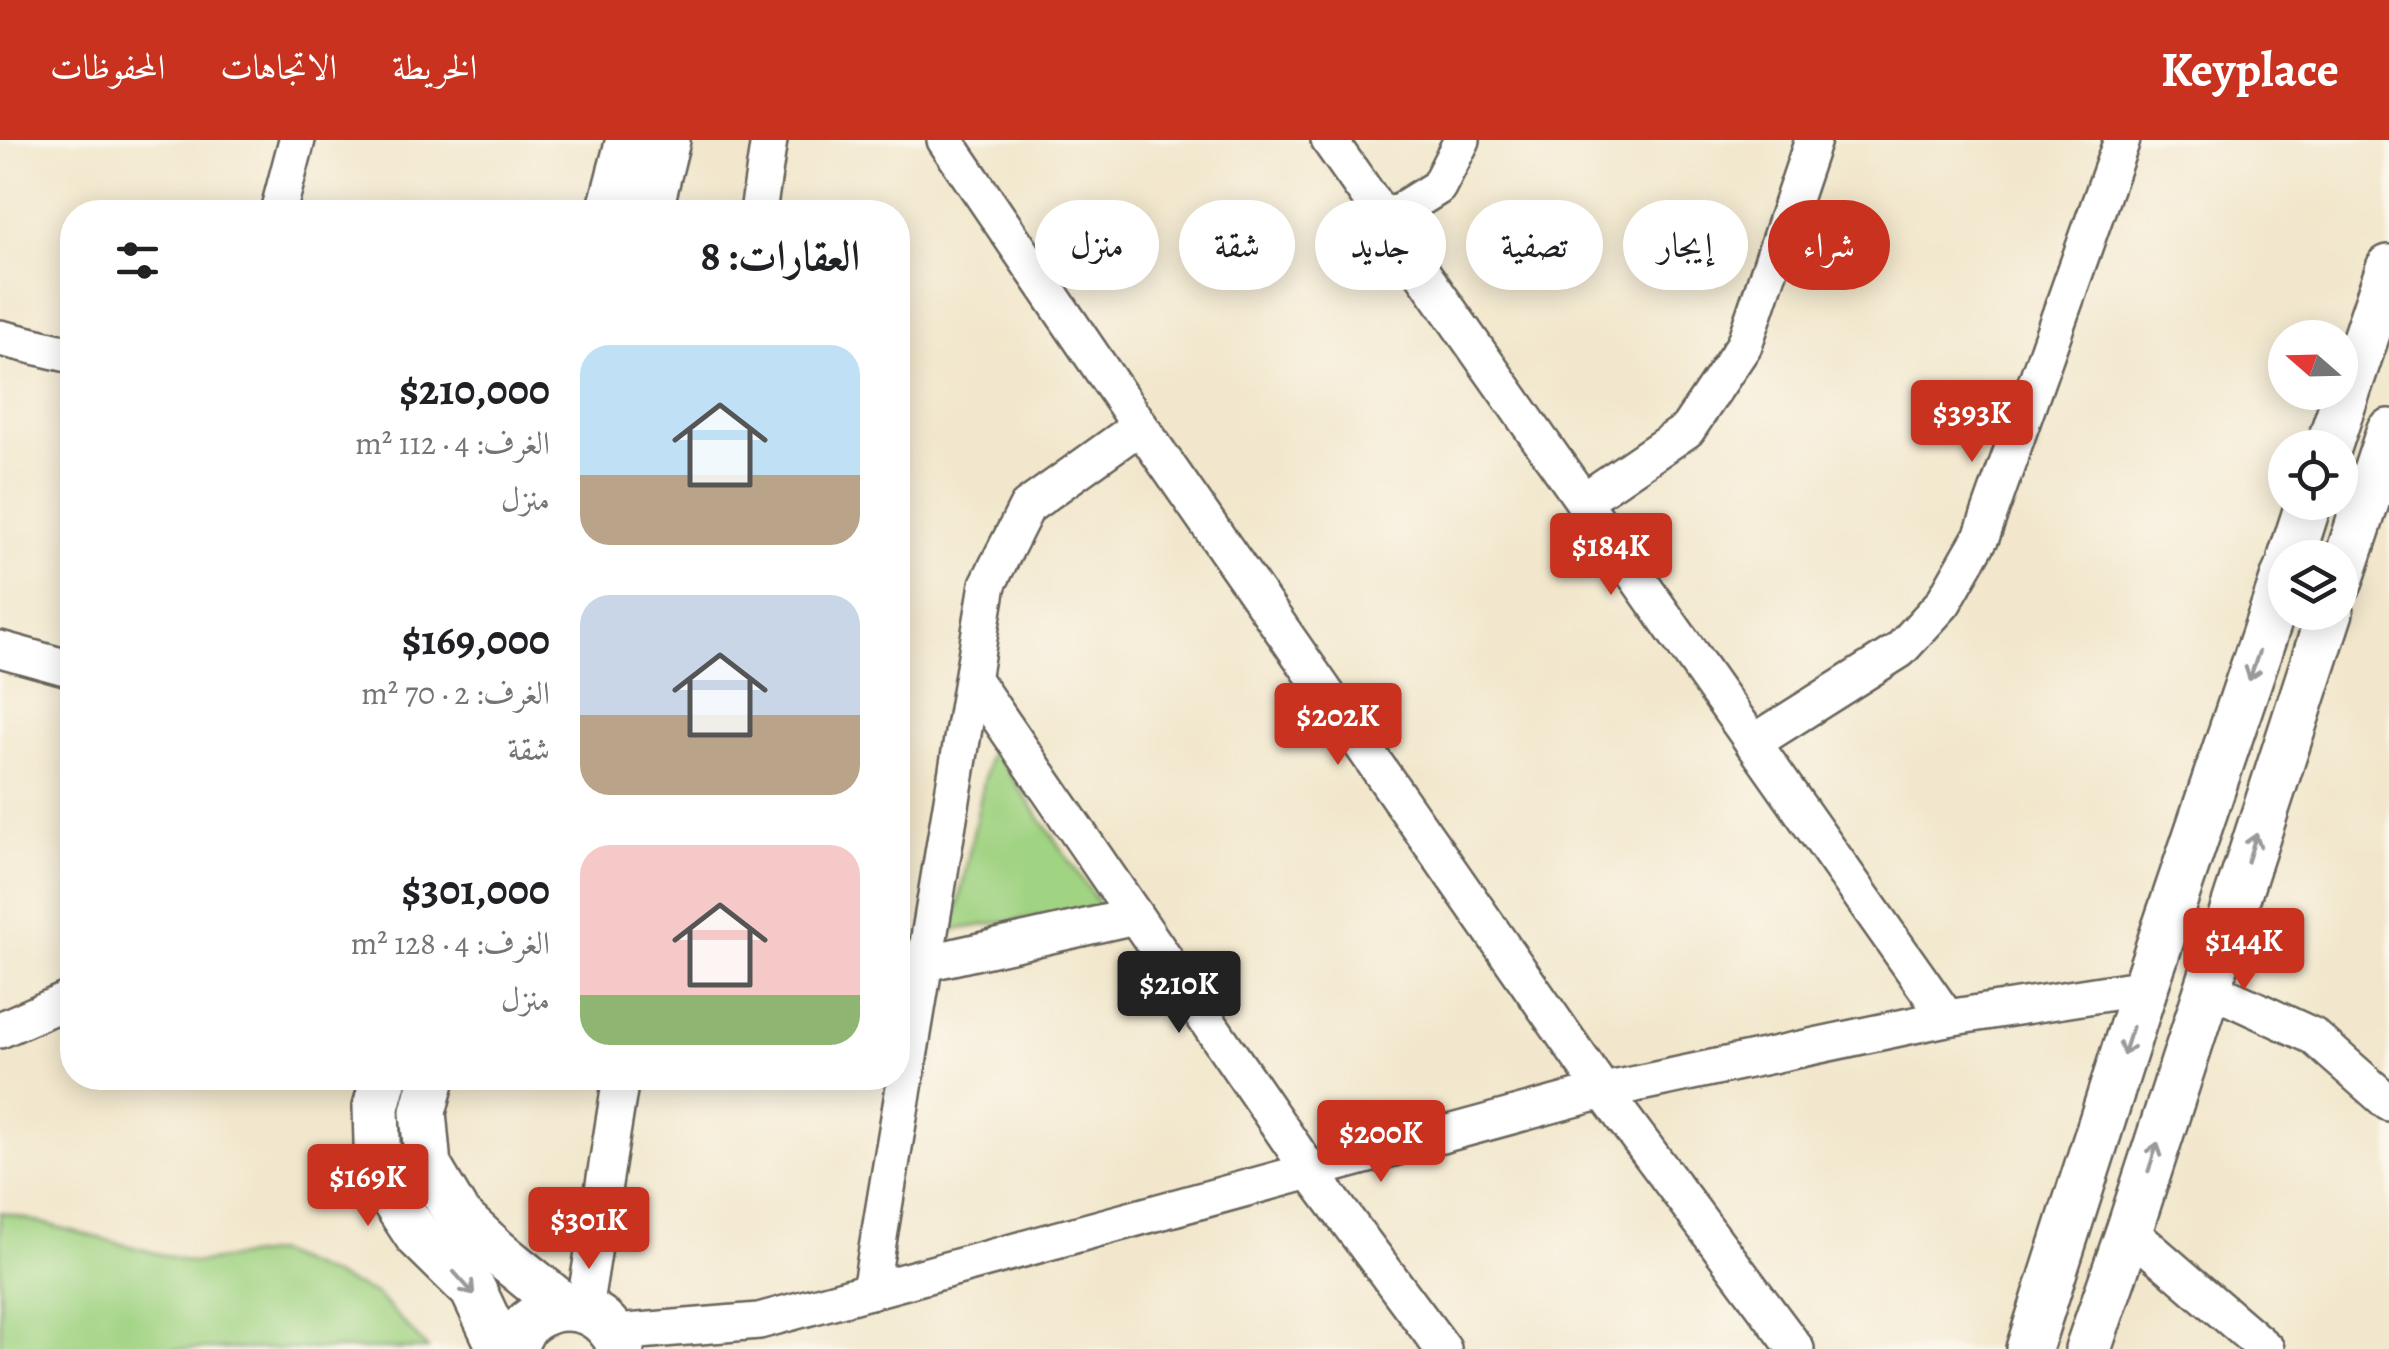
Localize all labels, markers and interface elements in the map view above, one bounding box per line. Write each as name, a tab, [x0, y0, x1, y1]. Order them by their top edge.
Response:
text: Keyplace	[2161, 37, 2339, 103]
text: المحفوظات	[50, 43, 165, 91]
text: الاتجاهات	[220, 43, 337, 91]
text: الخريطة	[392, 43, 477, 91]
chip: منزل	[1035, 200, 1159, 290]
chip: شقة	[1179, 200, 1295, 290]
chip: جديد	[1315, 200, 1446, 290]
chip: تصفية	[1466, 200, 1603, 290]
chip: إيجار	[1623, 200, 1748, 290]
chip: شراء	[1768, 200, 1890, 290]
text: العقارات: 8	[700, 227, 860, 284]
icon: filters	[110, 233, 165, 288]
north arrow	[2268, 320, 2358, 410]
map controls	[2268, 320, 2358, 630]
text: $210,000	[399, 361, 550, 418]
pin: $393K	[1902, 380, 2042, 465]
icon: home	[660, 385, 780, 505]
text: $393K	[1933, 390, 2011, 434]
text: الغرف: 4 · 112 m²	[355, 421, 550, 465]
button: locate	[2268, 430, 2358, 520]
text: منزل	[501, 477, 550, 521]
pin: $184K	[1541, 513, 1681, 598]
text: $184K	[1572, 523, 1650, 567]
button: layers	[2268, 540, 2358, 630]
text: $169,000	[402, 611, 550, 668]
icon: home	[660, 635, 780, 755]
one-way arrow	[2243, 650, 2261, 682]
text: الغرف: 2 · 70 m²	[361, 671, 550, 715]
pin: $202K	[1268, 683, 1408, 768]
text: $202K	[1297, 693, 1379, 737]
text: شقة	[508, 727, 550, 771]
one-way arrow	[2245, 832, 2263, 864]
text: $301,000	[402, 861, 550, 918]
icon: home	[660, 885, 780, 1005]
pin: $144K	[2174, 908, 2314, 993]
text: $144K	[2205, 918, 2283, 962]
text: الغرف: 4 · 128 m²	[351, 921, 550, 965]
pin: $210K	[1109, 951, 1249, 1036]
text: $210K	[1140, 961, 1218, 1005]
text: منزل	[501, 977, 550, 1021]
one-way arrow	[2117, 1024, 2135, 1056]
pin: $200K	[1311, 1100, 1451, 1185]
text: $200K	[1339, 1110, 1423, 1154]
one-way arrow	[2145, 1142, 2163, 1173]
pin: $169K	[298, 1144, 438, 1229]
text: $169K	[329, 1154, 407, 1198]
pin: $301K	[519, 1187, 659, 1272]
text: $301K	[550, 1197, 628, 1241]
one-way arrow	[452, 1270, 475, 1295]

